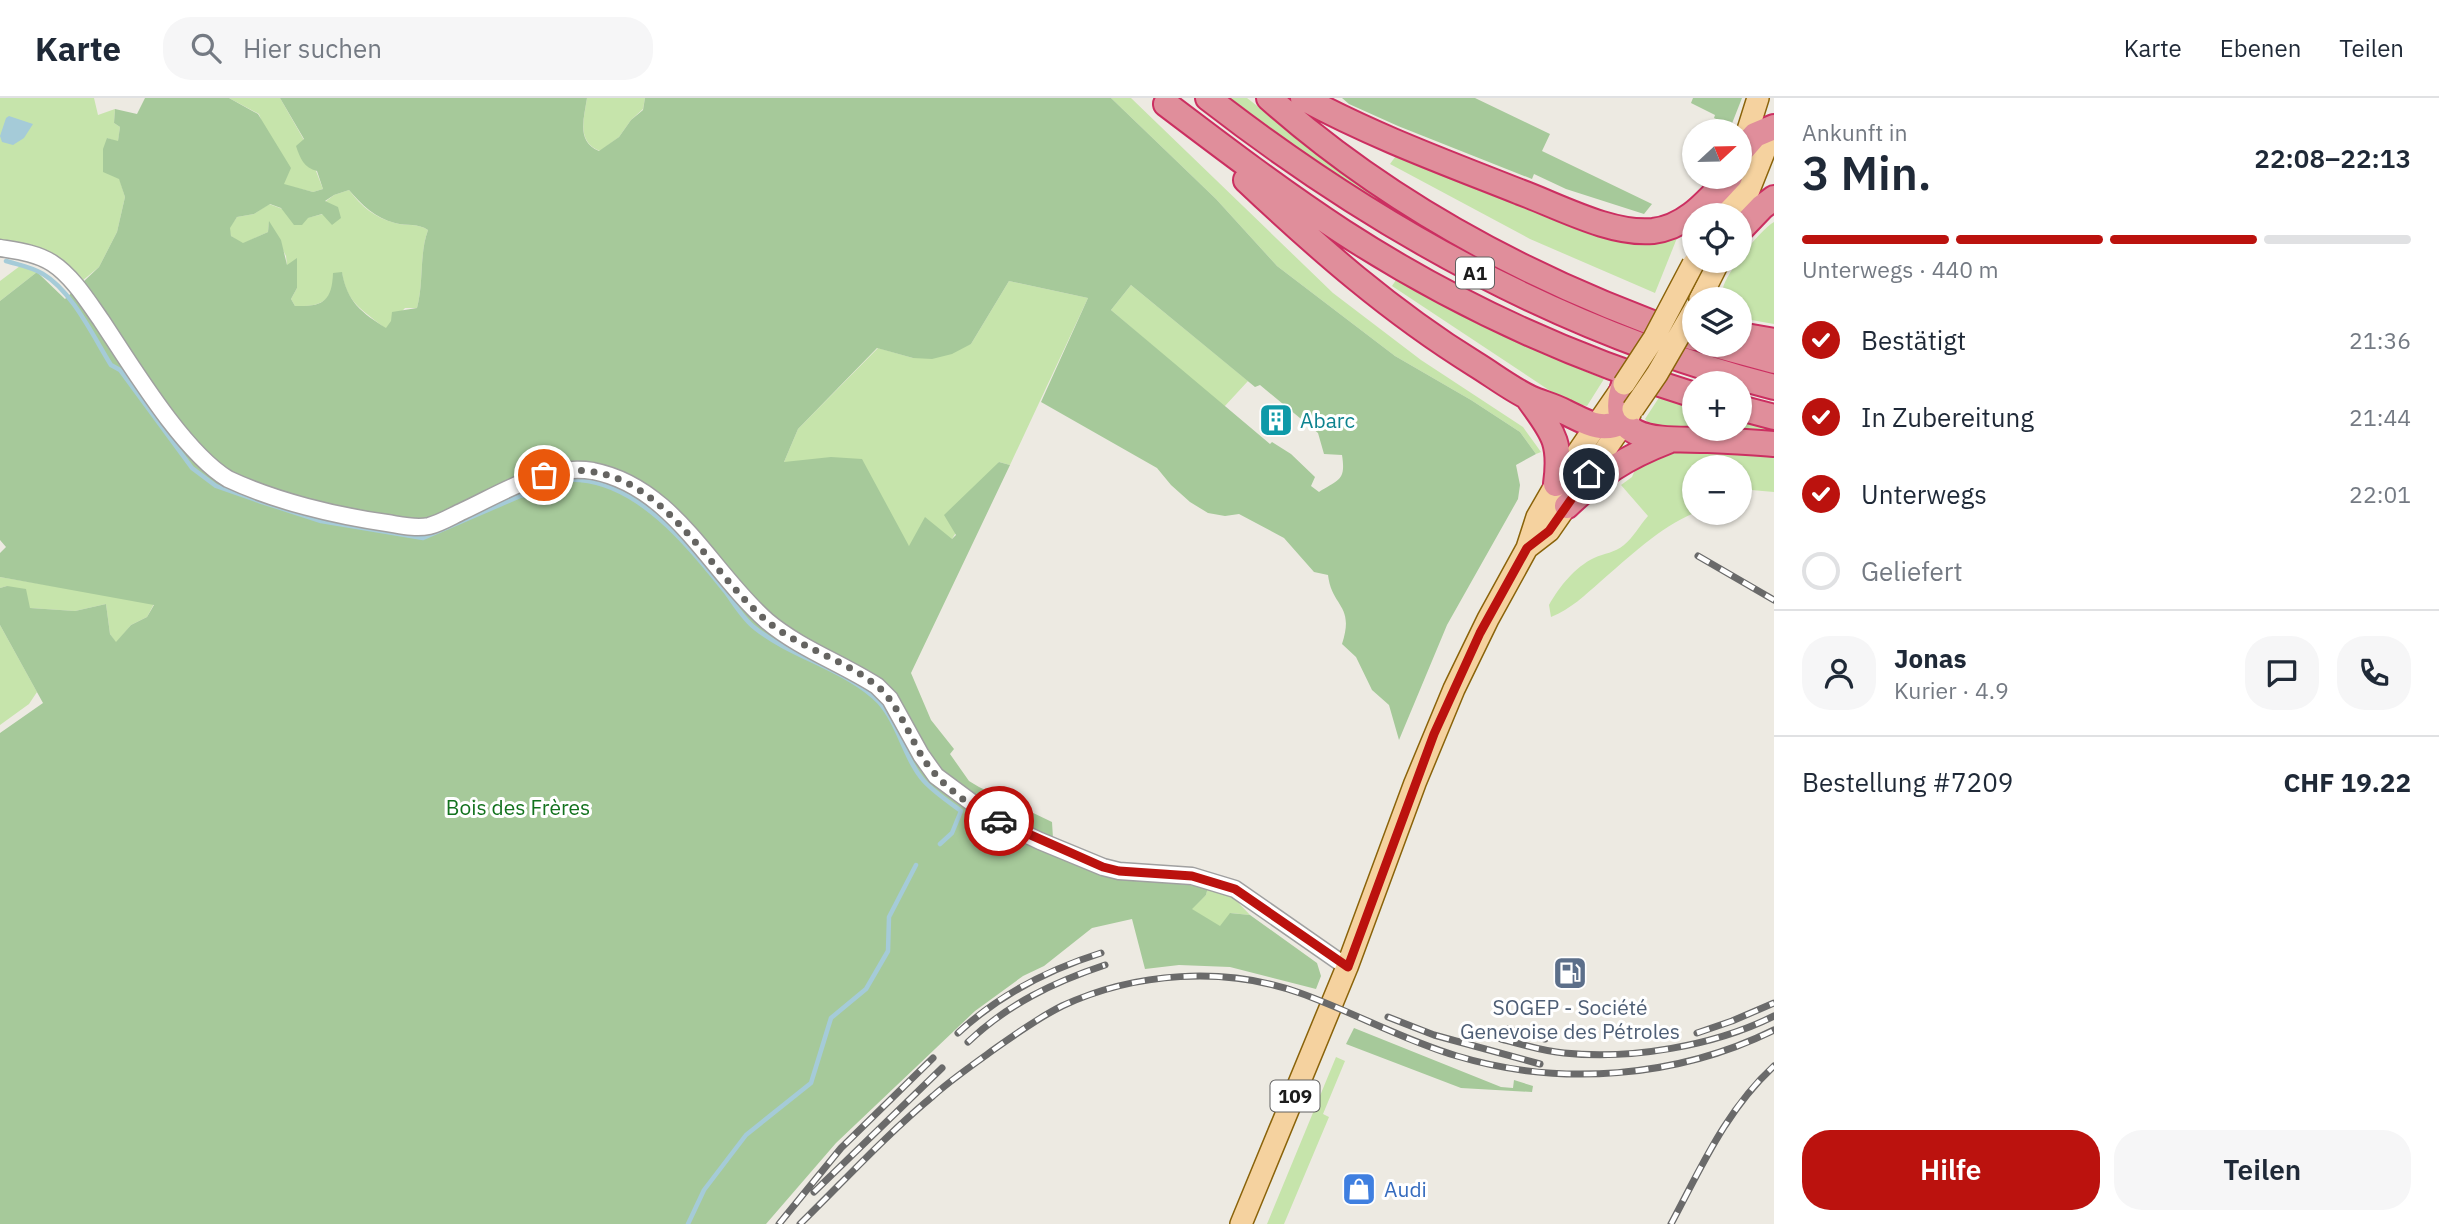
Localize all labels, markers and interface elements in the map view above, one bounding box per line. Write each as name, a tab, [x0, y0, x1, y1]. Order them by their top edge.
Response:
search box	[163, 17, 653, 80]
text: Karte	[35, 27, 121, 70]
icon: search	[187, 29, 225, 67]
text: Hier suchen	[243, 31, 382, 65]
text: Karte	[2124, 32, 2182, 64]
text: Ebenen	[2220, 32, 2301, 64]
text: Teilen	[2339, 32, 2404, 64]
text: Ankunft in	[1802, 117, 1908, 147]
north arrow	[1682, 119, 1752, 189]
map controls	[1682, 119, 1752, 525]
text: 22:08–22:13	[2254, 141, 2411, 175]
text: 3 Min.	[1802, 143, 1932, 203]
button: locate	[1682, 203, 1752, 273]
text: Unterwegs · 440 m	[1802, 254, 1999, 284]
road number: A1	[1456, 258, 1494, 288]
button: layers	[1682, 287, 1752, 357]
icon: check	[1802, 321, 1840, 359]
text: Bestätigt	[1861, 323, 1966, 357]
text: 21:36	[2349, 325, 2411, 355]
button: +	[1682, 371, 1752, 441]
icon: check	[1802, 398, 1840, 436]
text: In Zubereitung	[1861, 400, 2034, 434]
building icon: Abarc	[1257, 401, 1295, 439]
text: 21:44	[2349, 402, 2411, 432]
place label: Abarc	[1300, 406, 1355, 434]
pin	[1559, 444, 1619, 504]
pin	[514, 445, 574, 505]
icon: home	[1570, 455, 1608, 493]
button: −	[1682, 455, 1752, 525]
icon: bag	[525, 456, 563, 494]
icon: check	[1802, 475, 1840, 513]
text: Unterwegs	[1861, 477, 1987, 511]
text: 22:01	[2349, 479, 2411, 509]
text: Geliefert	[1861, 554, 1963, 588]
button: person	[1802, 636, 1876, 710]
button: chat	[2245, 636, 2319, 710]
button: phone	[2337, 636, 2411, 710]
text: Jonas	[1894, 641, 1967, 675]
text: Kurier · 4.9	[1894, 675, 2009, 705]
text: Bestellung #7209	[1802, 765, 2013, 799]
text: CHF 19.22	[2283, 765, 2411, 799]
courier	[964, 786, 1034, 856]
park label: Bois des Frères	[446, 793, 590, 821]
icon: car	[980, 802, 1018, 840]
fuel station icon: SOGEP - Société Genevoise des Pétroles	[1551, 954, 1589, 992]
place label: SOGEP - Société Genevoise des Pétroles	[1460, 993, 1680, 1045]
road number: 109	[1270, 1080, 1320, 1112]
button: Hilfe	[1802, 1130, 2100, 1210]
button: Teilen	[2114, 1130, 2411, 1210]
shop icon: Audi	[1340, 1170, 1378, 1208]
place label: Audi	[1384, 1175, 1427, 1203]

